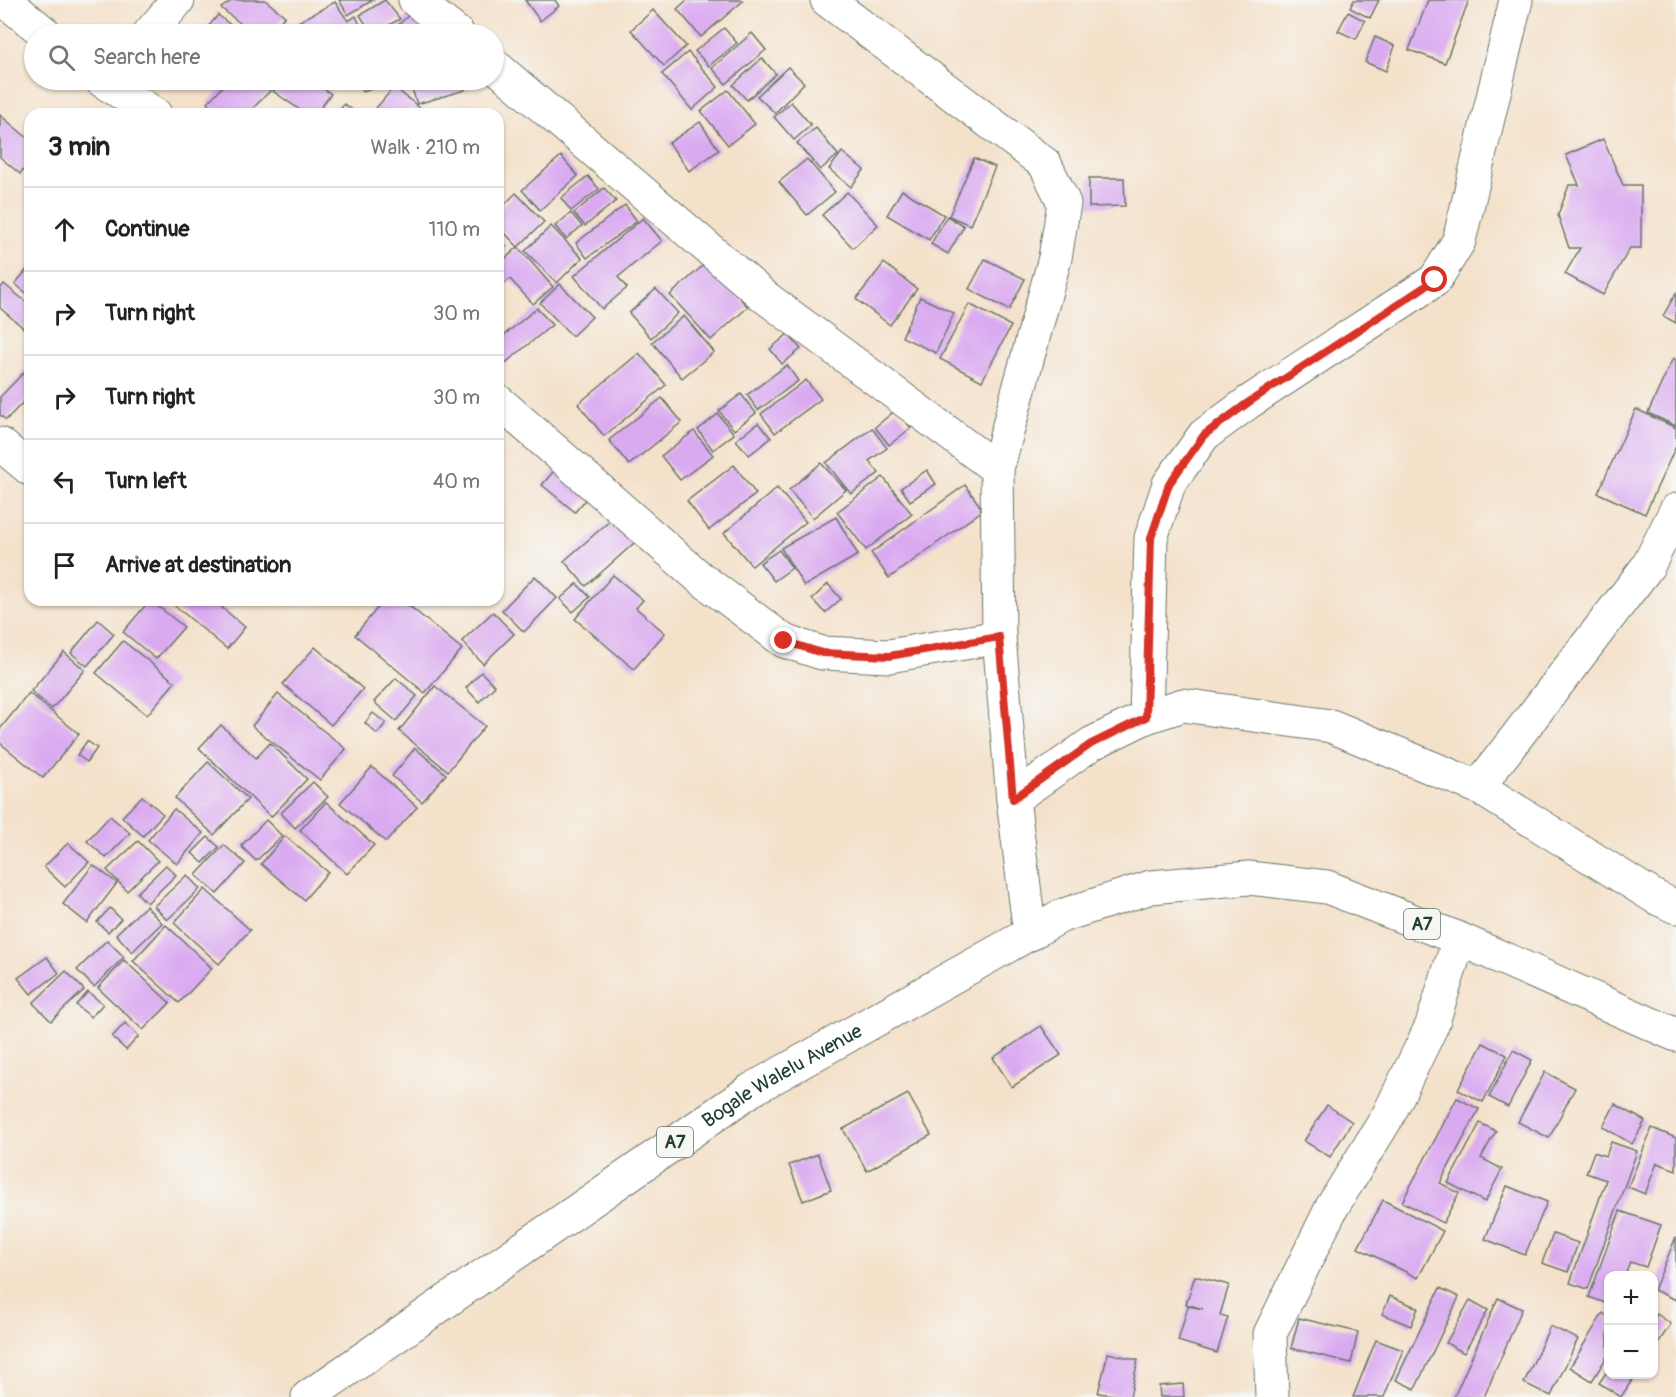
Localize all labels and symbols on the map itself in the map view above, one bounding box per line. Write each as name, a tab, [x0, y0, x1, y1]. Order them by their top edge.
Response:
route start	[1421, 266, 1447, 292]
route end	[770, 627, 796, 653]
road number: A7	[1404, 909, 1440, 939]
street label: Bogale Walelu Avenue	[697, 1018, 867, 1133]
road number: A7	[657, 1127, 693, 1157]

